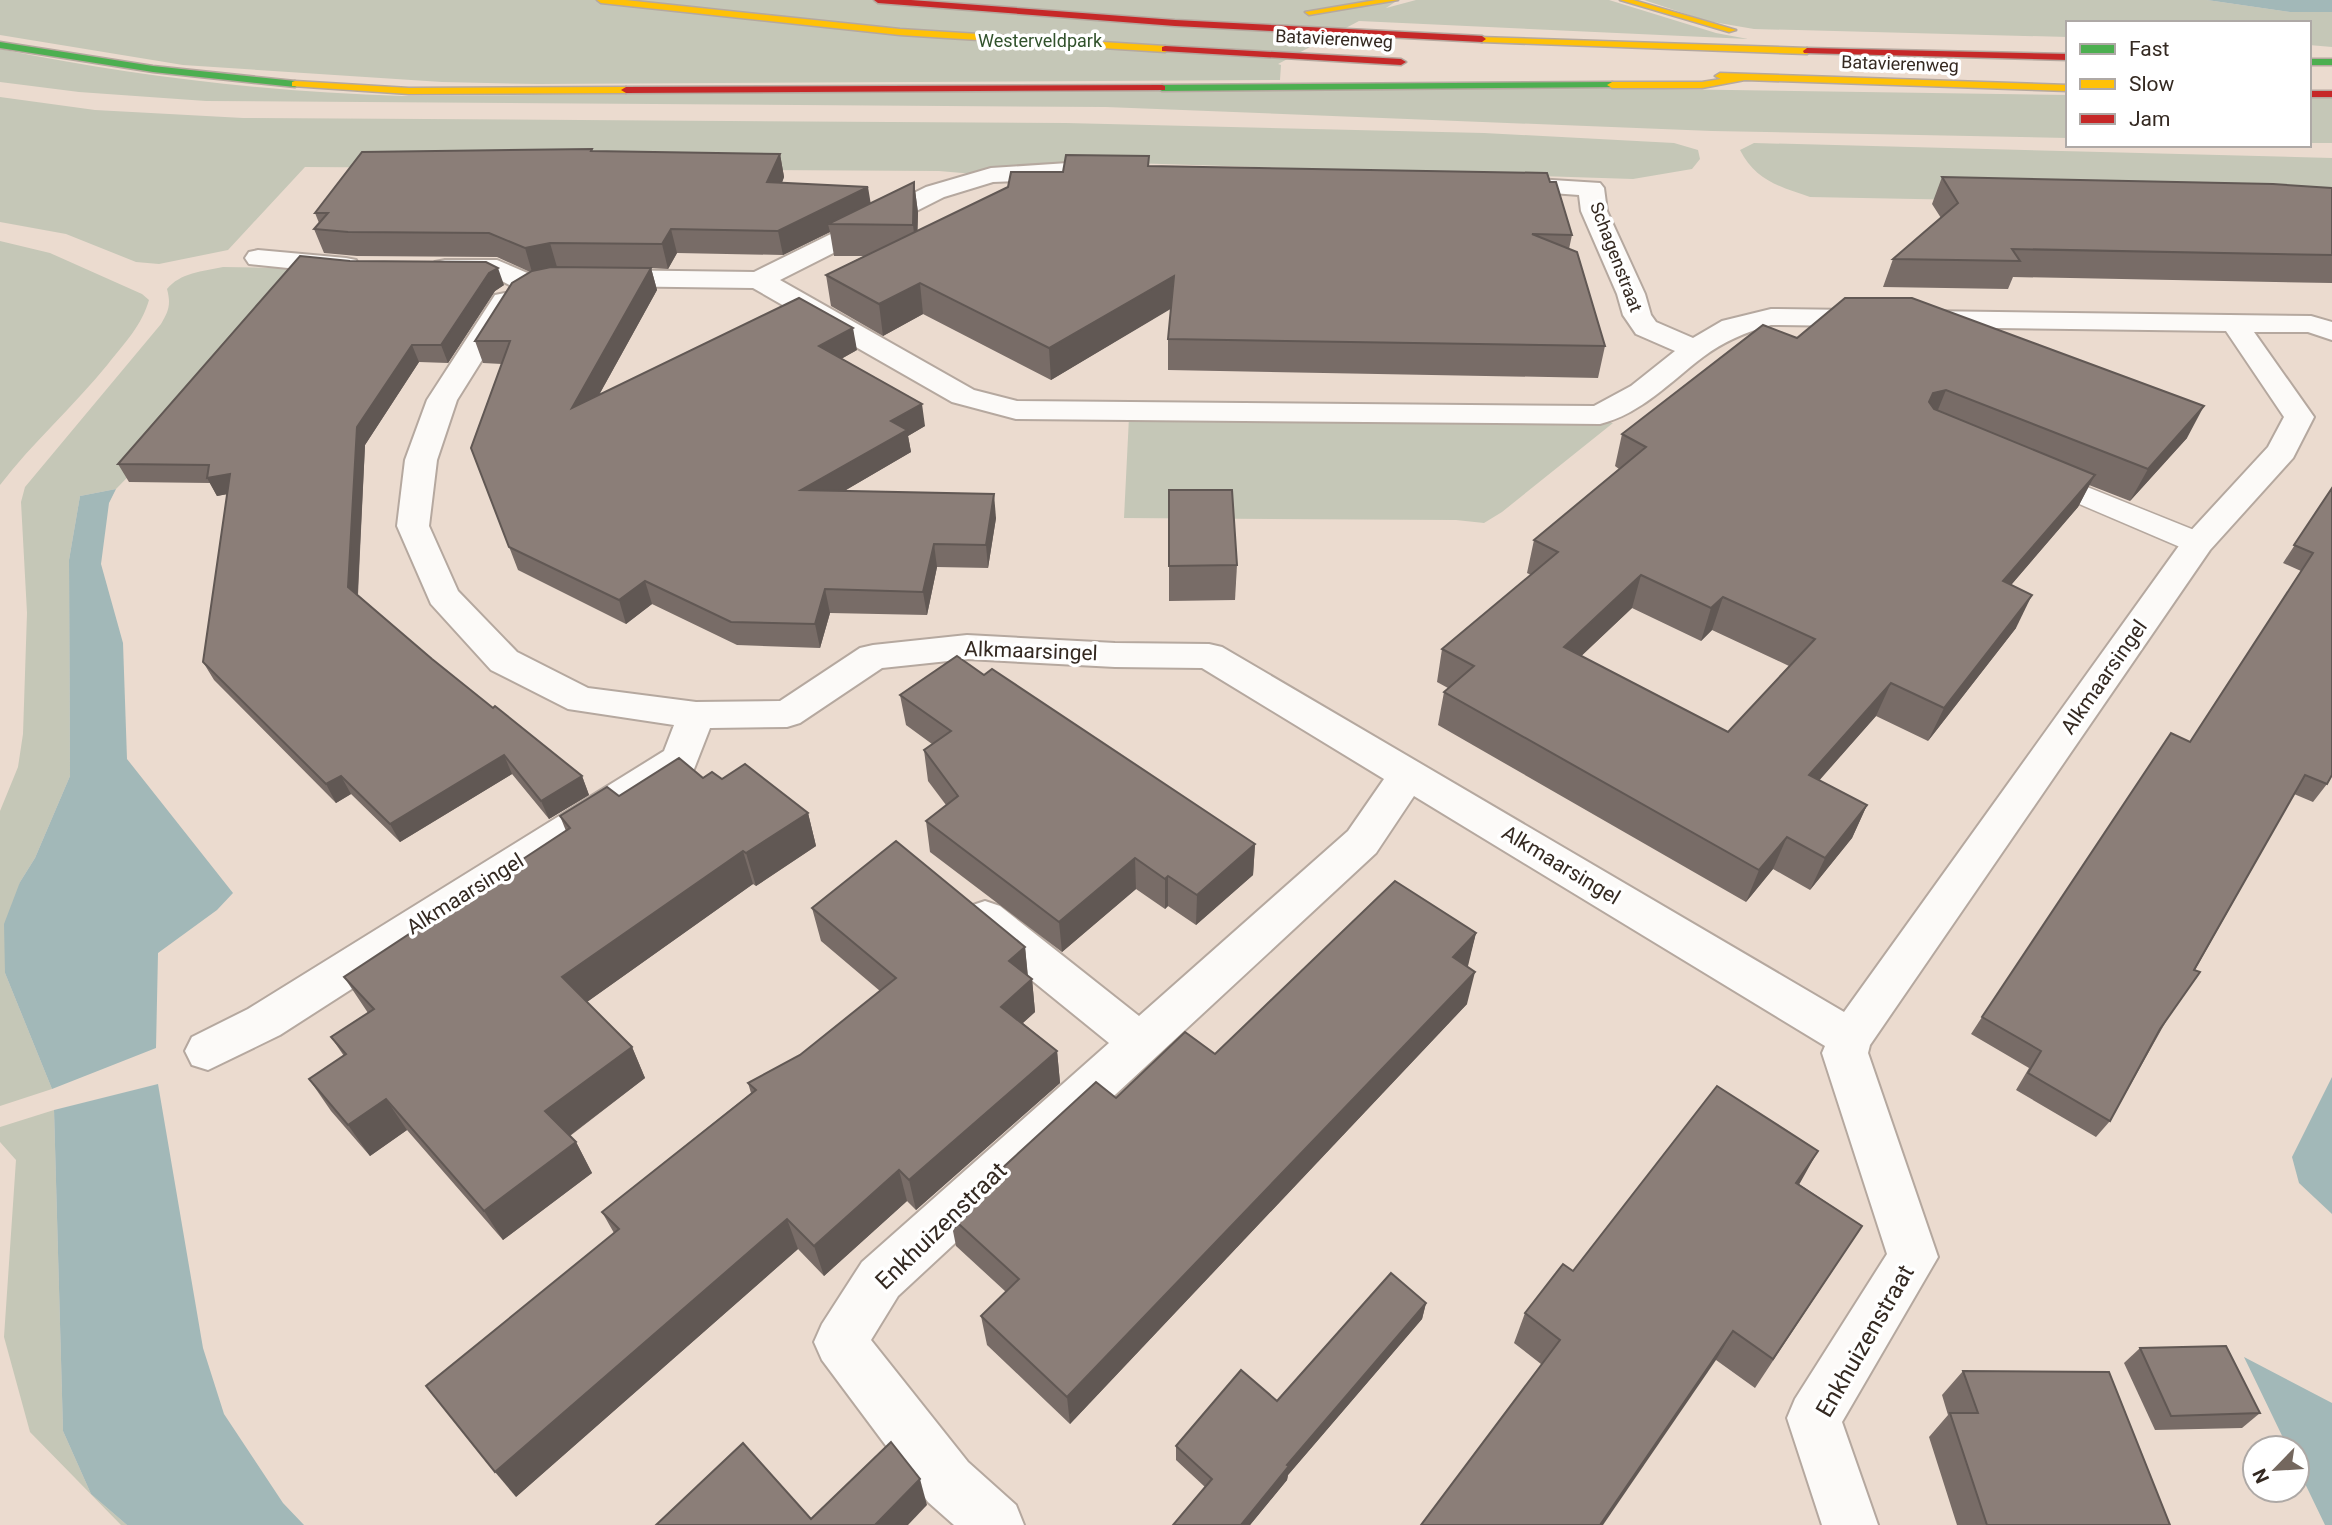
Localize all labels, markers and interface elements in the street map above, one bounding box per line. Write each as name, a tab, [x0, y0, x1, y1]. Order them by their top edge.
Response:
legend	[2066, 21, 2311, 147]
street label: Batavierenweg	[1275, 25, 1393, 52]
park label: Westerveldpark	[978, 30, 1103, 51]
text: Fast	[2129, 37, 2170, 61]
street label: Batavierenweg	[1841, 51, 1959, 76]
text: Slow	[2129, 72, 2175, 96]
text: Jam	[2129, 107, 2170, 131]
street label: Schagenstraat	[1586, 199, 1647, 315]
street label: Alkmaarsingel	[2056, 615, 2152, 739]
street label: Alkmaarsingel	[964, 637, 1098, 665]
street label: Alkmaarsingel	[1498, 820, 1624, 910]
street label: Alkmaarsingel	[402, 848, 528, 940]
street label: Enkhuizenstraat	[870, 1156, 1012, 1295]
street label: Enkhuizenstraat	[1810, 1260, 1920, 1422]
north arrow	[2241, 1434, 2311, 1504]
text: N	[2248, 1465, 2274, 1487]

